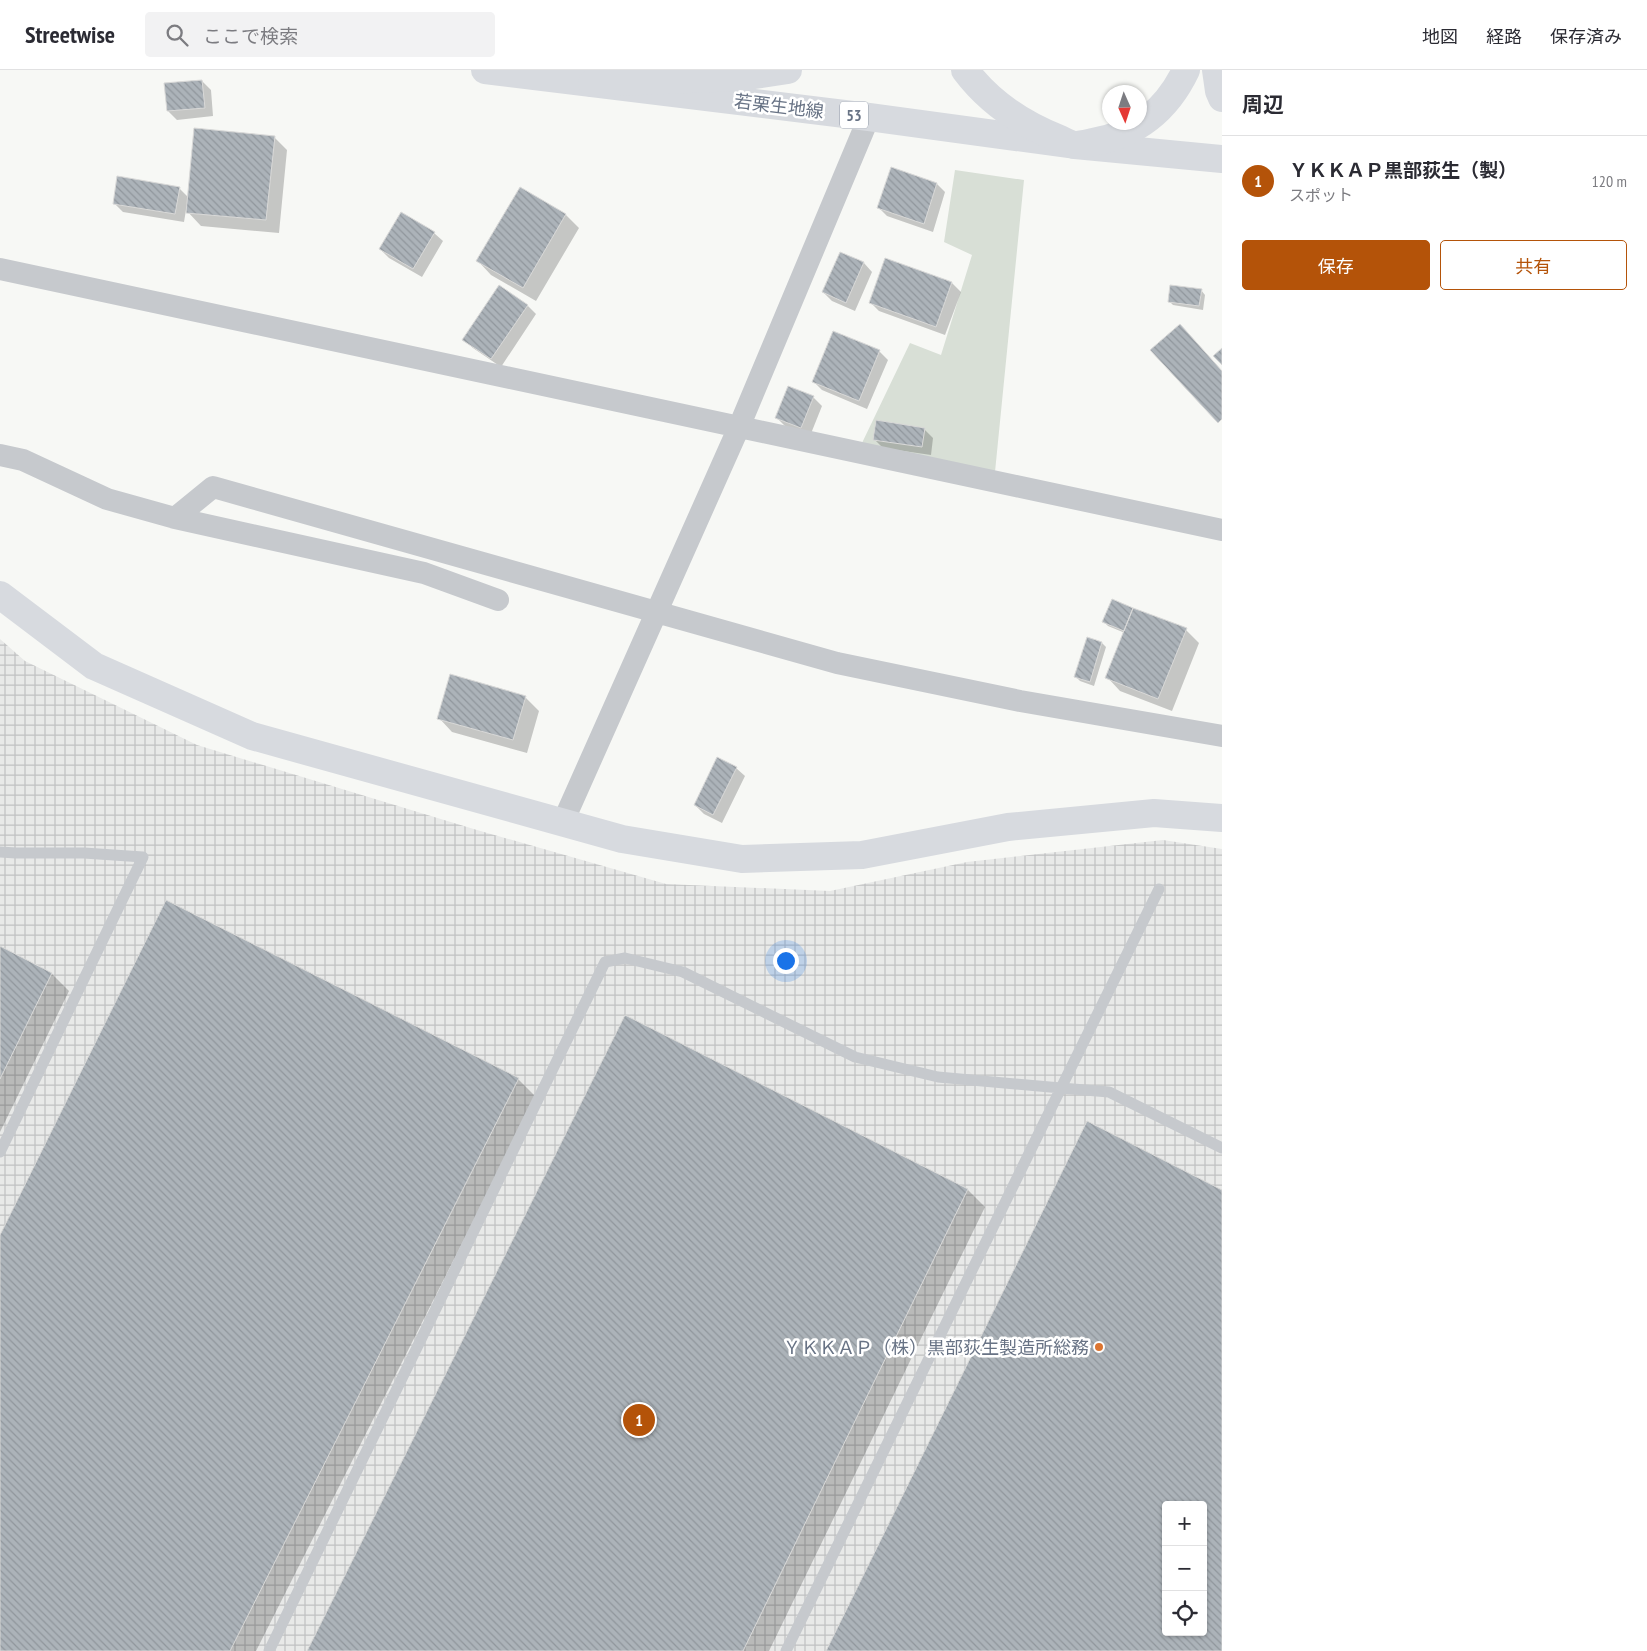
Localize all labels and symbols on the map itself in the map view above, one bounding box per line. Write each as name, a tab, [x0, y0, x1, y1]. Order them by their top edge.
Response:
north arrow	[1102, 85, 1147, 130]
street label: 若栗生地線	[733, 89, 825, 123]
road number: 53	[840, 102, 868, 128]
your location	[773, 948, 799, 974]
place label: ＹＫＫＡＰ（株）黒部荻生製造所総務	[783, 1336, 1089, 1359]
marker: ＹＫＫＡＰ（株）黒部荻生製造所総務	[1093, 1341, 1105, 1353]
pin: 1	[623, 1401, 655, 1439]

